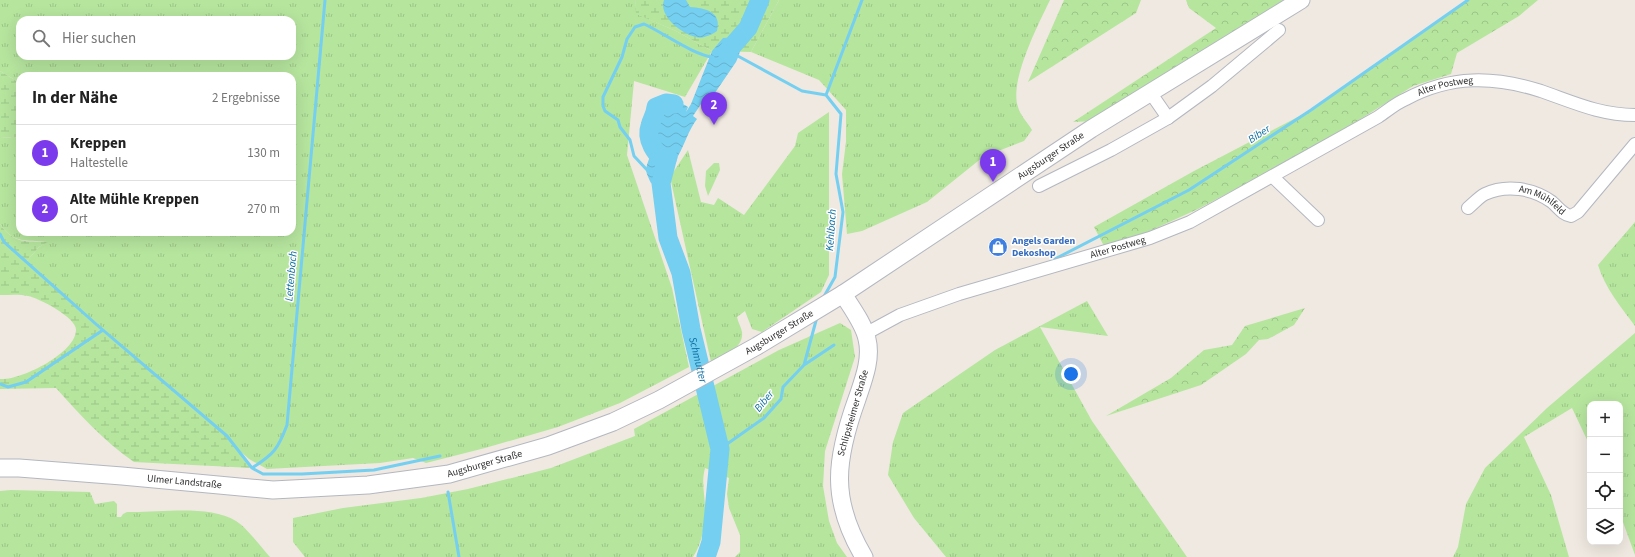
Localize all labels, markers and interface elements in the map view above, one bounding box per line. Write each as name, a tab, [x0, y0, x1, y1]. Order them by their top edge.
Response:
search box	[16, 16, 296, 60]
icon: search	[30, 27, 52, 49]
text: Hier suchen	[62, 28, 136, 49]
street label: Alter Postweg	[1415, 73, 1474, 100]
text: In der Nähe	[32, 86, 118, 110]
text: 2 Ergebnisse	[212, 89, 280, 107]
pin: 2	[701, 92, 727, 125]
water label: Biber	[1245, 121, 1274, 147]
street label: Augsburger Straße	[1015, 128, 1087, 183]
text: Kreppen	[70, 133, 126, 154]
text: 1	[42, 144, 48, 162]
text: 130 m	[247, 144, 280, 162]
pin: 1	[980, 149, 1006, 182]
text: Haltestelle	[70, 154, 128, 172]
street label: Am Mühlfeld	[1518, 182, 1568, 219]
text: Alte Mühle Kreppen	[70, 189, 199, 210]
text: 2	[42, 200, 48, 218]
text: 270 m	[247, 200, 280, 218]
water label: Kehlbach	[822, 208, 840, 252]
text: Ort	[70, 210, 88, 228]
street label: Alter Postweg	[1089, 233, 1147, 262]
place label: Angels Garden Dekoshop	[1011, 234, 1076, 260]
shop icon: Angels Garden Dekoshop	[987, 236, 1009, 258]
water label: Lettenbach	[281, 250, 301, 302]
street label: Augsburger Straße	[743, 306, 816, 358]
water label: Schmutter	[686, 335, 711, 385]
your location	[1061, 364, 1081, 384]
street label: Schlipsheimer Straße	[834, 368, 872, 458]
water label: Biber	[751, 386, 778, 415]
map controls	[1587, 401, 1623, 545]
button: +	[1587, 401, 1623, 437]
button: −	[1587, 437, 1623, 473]
street label: Augsburger Straße	[446, 447, 524, 481]
street label: Ulmer Landstraße	[146, 471, 223, 492]
button: locate	[1587, 473, 1623, 509]
button: layers	[1587, 509, 1623, 545]

